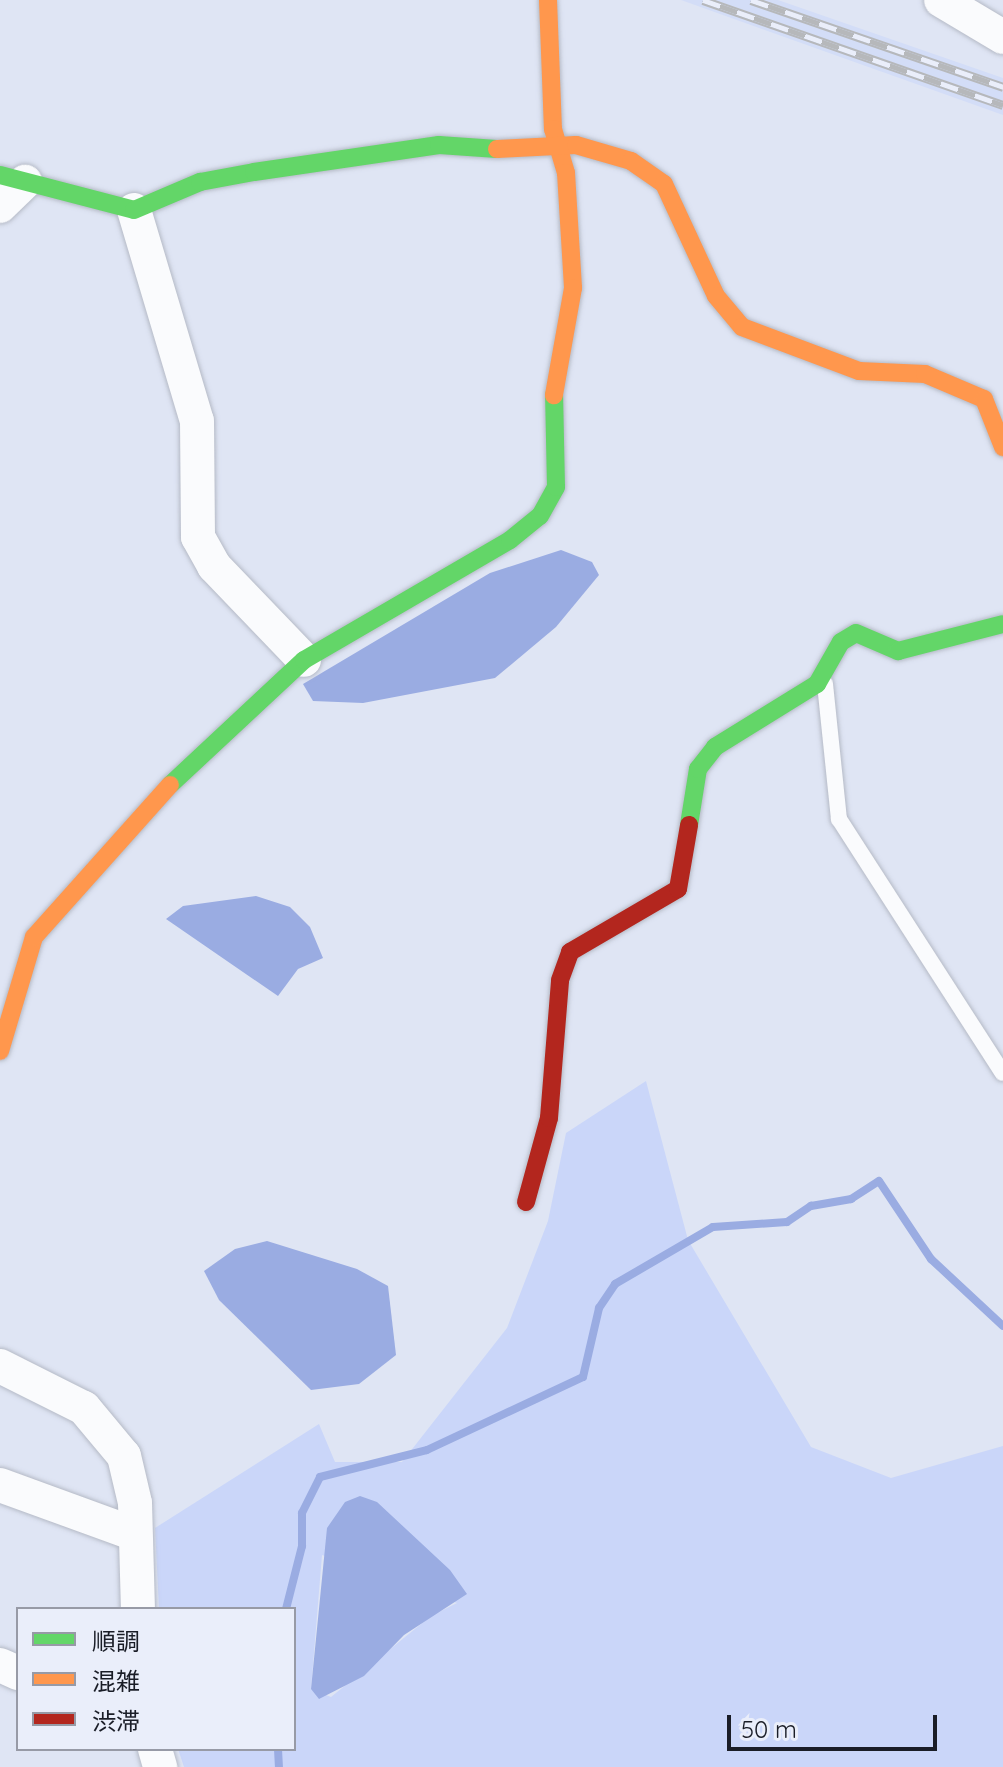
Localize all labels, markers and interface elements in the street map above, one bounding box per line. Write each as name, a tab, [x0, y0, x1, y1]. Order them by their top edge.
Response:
legend	[16, 1607, 296, 1751]
text: 順調	[92, 1626, 140, 1656]
text: 混雑	[92, 1666, 140, 1696]
scale bar	[731, 1699, 941, 1749]
text: 渋滞	[92, 1706, 140, 1736]
text: 50 m	[741, 1714, 797, 1744]

